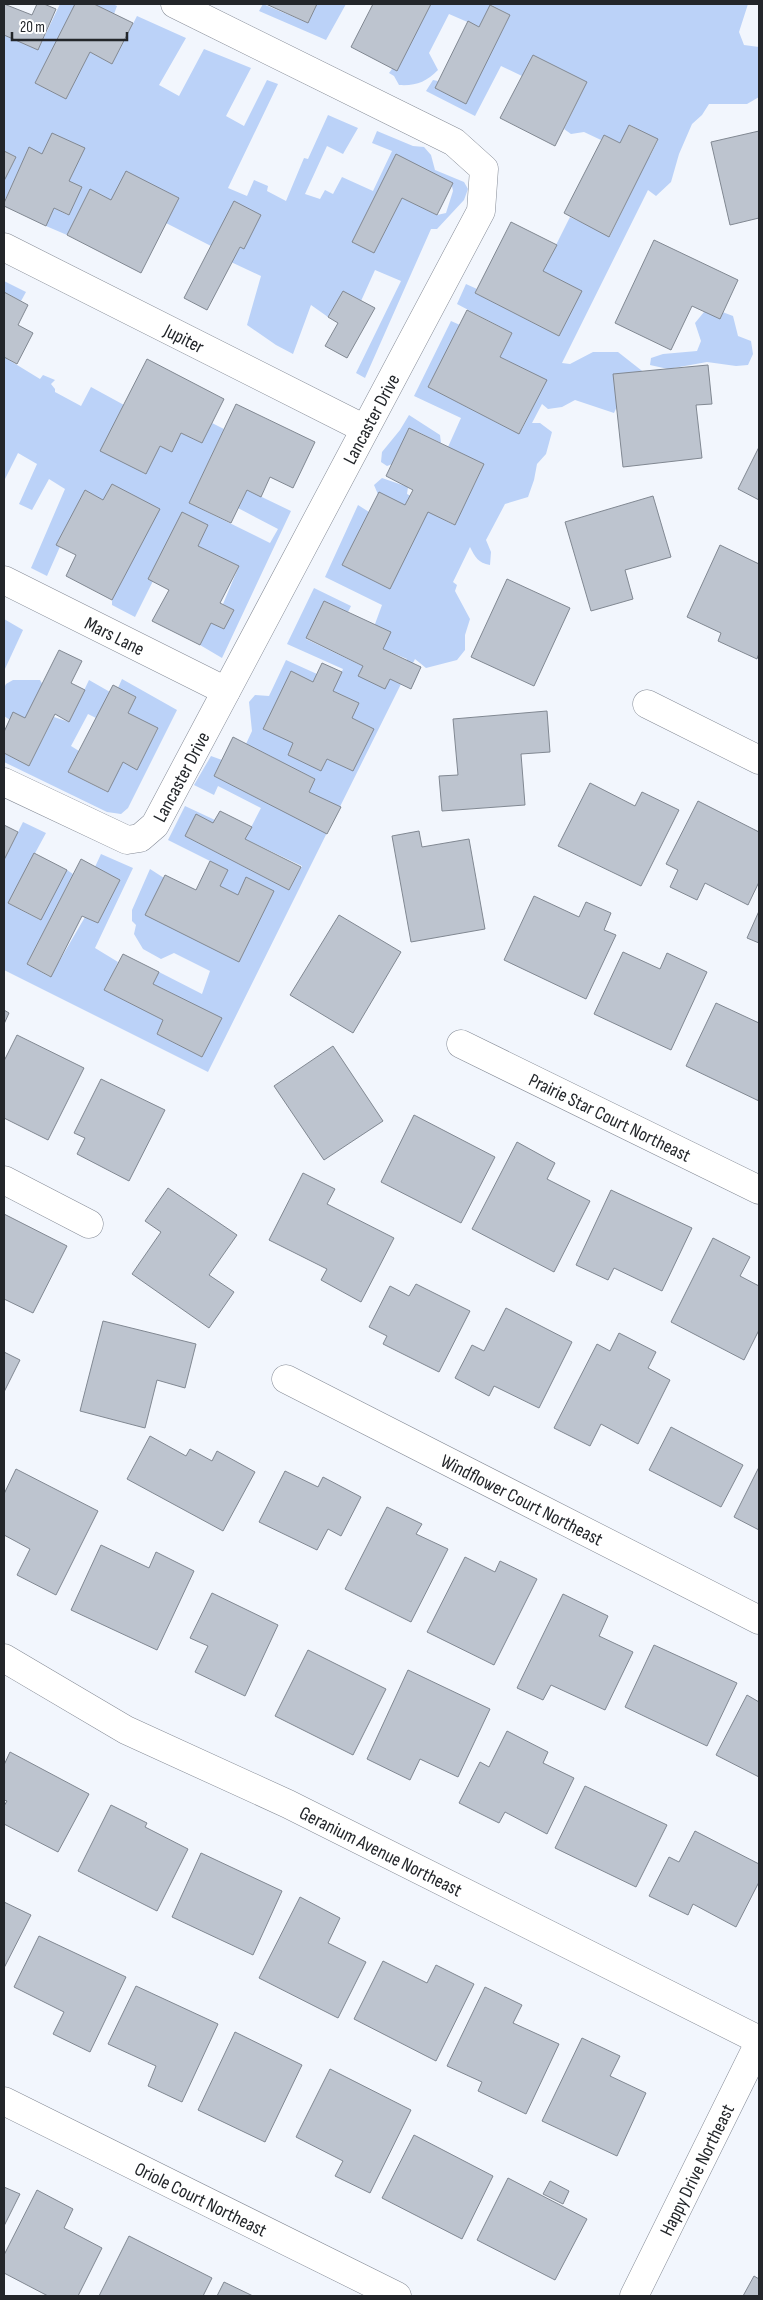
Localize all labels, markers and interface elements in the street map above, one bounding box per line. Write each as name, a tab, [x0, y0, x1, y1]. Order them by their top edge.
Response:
scale bar	[12, 10, 128, 42]
text: 20 m	[20, 18, 45, 37]
street label: Jupiter	[159, 319, 208, 359]
street label: Lancaster Drive	[339, 370, 405, 469]
street label: Mars Lane	[81, 612, 148, 661]
street label: Lancaster Drive	[149, 728, 215, 826]
street label: Prairie Star Court Northeast	[525, 1069, 694, 1168]
street label: Windflower Court Northeast	[436, 1450, 607, 1552]
street label: Geranium Avenue Northeast	[295, 1802, 466, 1902]
street label: Happy Drive Northeast	[656, 2100, 740, 2240]
street label: Oriole Court Northeast	[130, 2158, 271, 2243]

